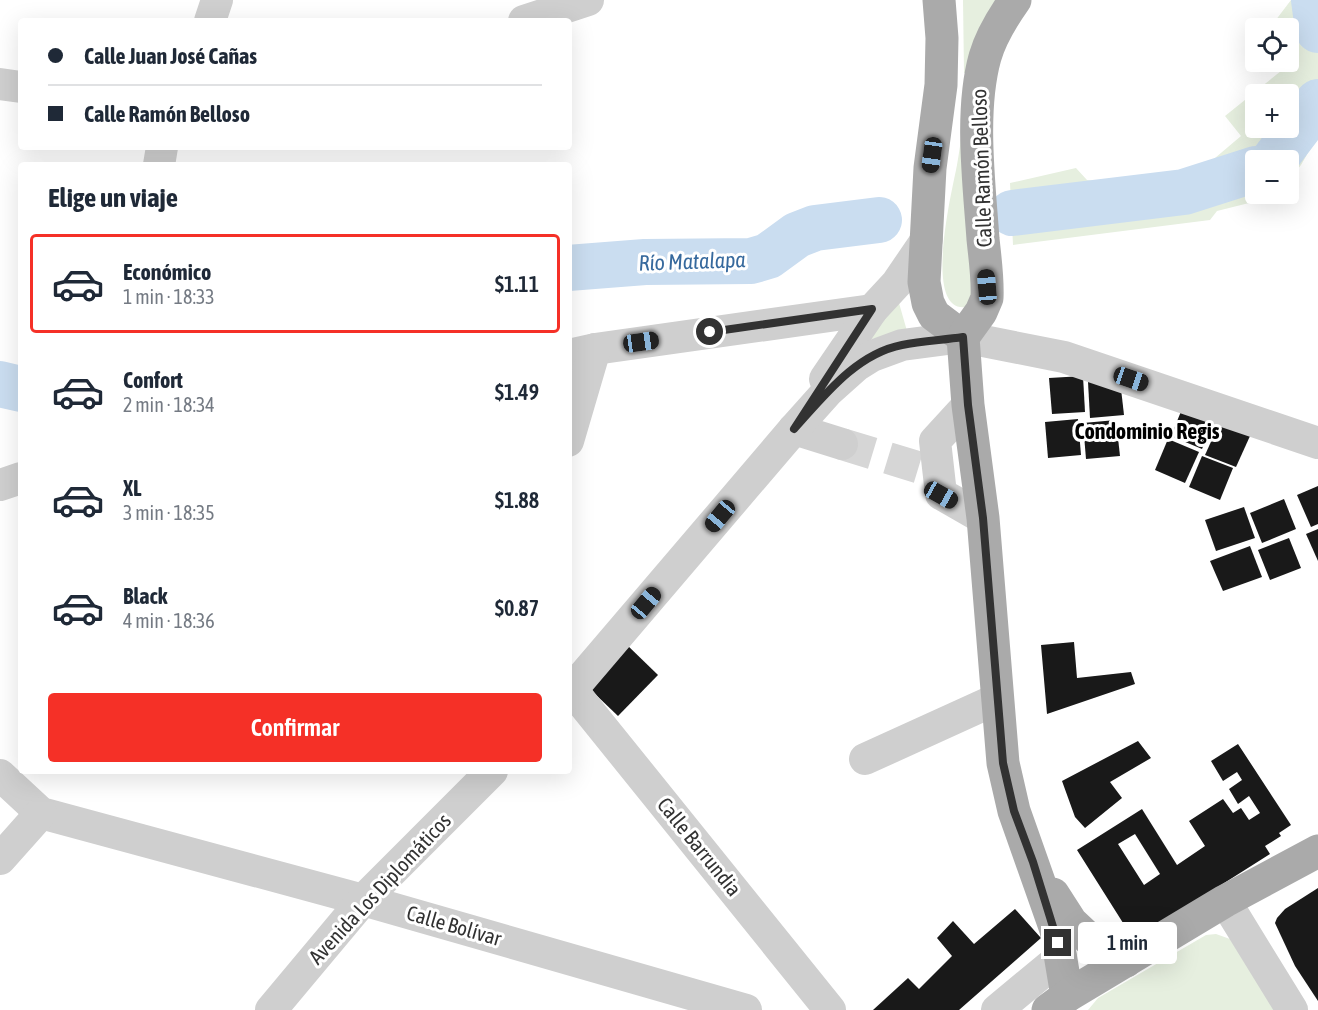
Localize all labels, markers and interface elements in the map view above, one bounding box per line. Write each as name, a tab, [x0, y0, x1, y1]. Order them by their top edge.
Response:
map controls	[1245, 18, 1299, 204]
button: locate	[1245, 18, 1299, 72]
text: Calle Juan José Cañas	[84, 43, 257, 69]
button: +	[1245, 84, 1299, 138]
street label: Calle Ramón Belloso	[966, 88, 996, 248]
text: Calle Ramón Belloso	[84, 101, 250, 127]
car	[921, 136, 943, 174]
button: −	[1245, 150, 1299, 204]
text: Elige un viaje	[48, 182, 178, 213]
water label: Río Matalapa	[638, 246, 746, 276]
icon: car	[51, 257, 105, 311]
text: Económico	[123, 259, 211, 285]
car	[976, 268, 998, 306]
text: $1.11	[495, 271, 539, 297]
text: 1 min · 18:33	[123, 285, 215, 308]
route start	[696, 318, 723, 345]
car	[622, 331, 660, 353]
icon: car	[51, 365, 105, 419]
car	[1111, 365, 1151, 393]
text: Confort	[123, 367, 183, 393]
text: $1.49	[495, 379, 539, 405]
text: 2 min · 18:34	[123, 393, 215, 416]
district label: Condominio Regis	[1075, 418, 1220, 444]
icon: car	[51, 473, 105, 527]
text: XL	[123, 475, 141, 501]
car	[921, 478, 961, 512]
text: $1.88	[495, 487, 539, 513]
car	[702, 496, 738, 536]
text: 3 min · 18:35	[123, 501, 215, 524]
icon: car	[51, 581, 105, 635]
text: Black	[123, 583, 167, 609]
car	[628, 583, 664, 623]
text: $0.87	[495, 595, 539, 621]
text: 4 min · 18:36	[123, 609, 215, 632]
button: Confirmar	[48, 693, 542, 762]
street label: Calle Barrundia	[653, 792, 747, 900]
street label: Avenida Los Diplomáticos	[303, 808, 455, 968]
street label: Calle Bolívar	[404, 900, 505, 950]
callout: 1 min	[1079, 922, 1178, 964]
route end	[1044, 929, 1071, 956]
text: 1 min	[1107, 931, 1148, 954]

